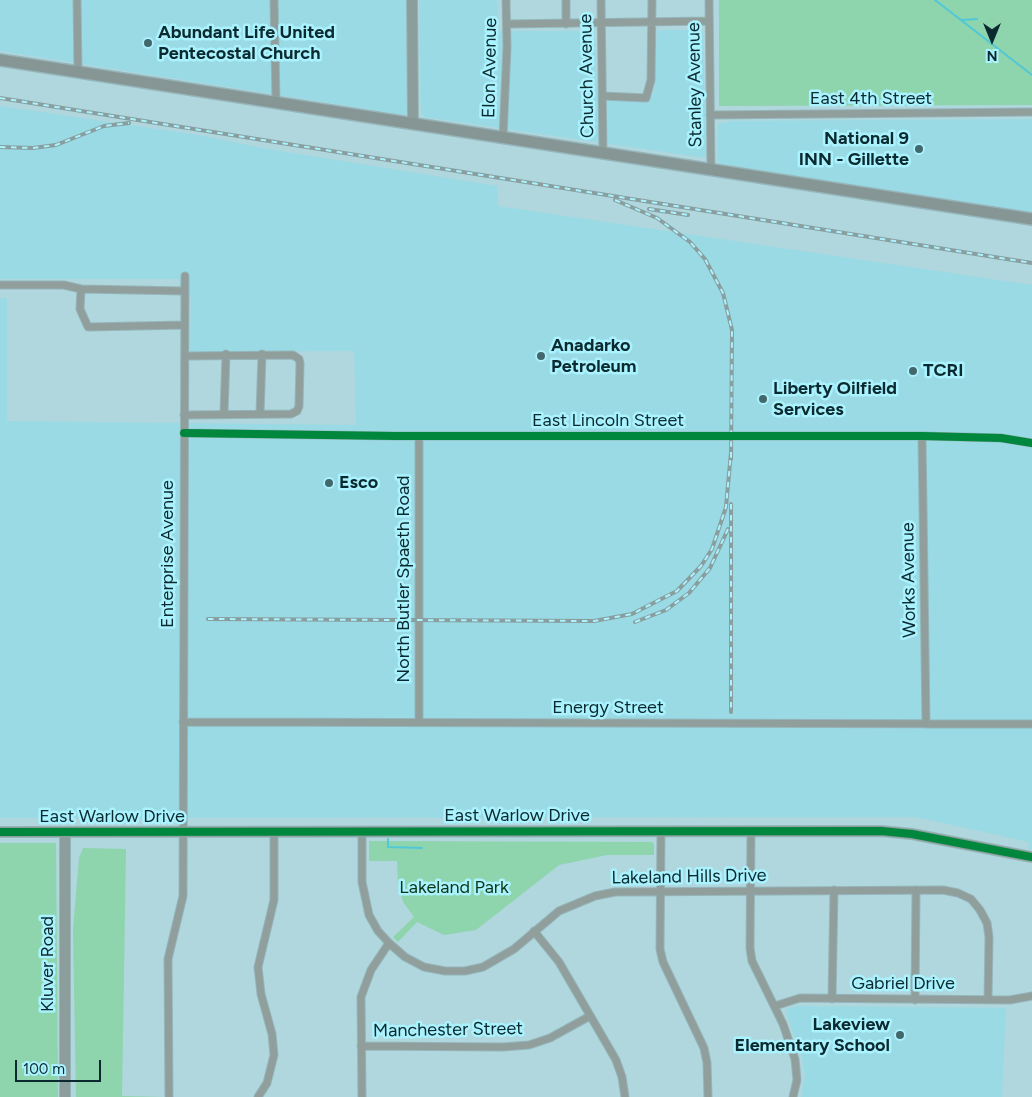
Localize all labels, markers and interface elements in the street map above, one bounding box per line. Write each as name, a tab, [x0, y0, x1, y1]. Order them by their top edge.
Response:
street label: Church Avenue	[575, 14, 599, 138]
north arrow	[967, 15, 1017, 65]
street label: Elon Avenue	[478, 18, 502, 118]
place label: Abundant Life United Pentecostal Church	[158, 22, 335, 64]
street label: Stanley Avenue	[683, 22, 707, 148]
marker: Abundant Life United Pentecostal Church	[142, 37, 154, 49]
text: N	[987, 47, 997, 64]
street label: East 4th Street	[810, 88, 932, 110]
place label: National 9 INN - Gillette	[799, 128, 909, 170]
marker: National 9 INN - Gillette	[913, 143, 925, 155]
place label: Anadarko Petroleum	[551, 335, 636, 378]
marker: Anadarko Petroleum	[535, 350, 547, 362]
place label: TCRI	[923, 360, 963, 382]
marker: TCRI	[907, 365, 919, 377]
place label: Liberty Oilfield Services	[773, 378, 897, 420]
marker: Liberty Oilfield Services	[757, 393, 769, 405]
street label: East Lincoln Street	[532, 410, 684, 432]
place label: Esco	[339, 472, 378, 494]
street label: North Butler Spaeth Road	[393, 475, 415, 683]
marker: Esco	[323, 477, 335, 489]
street label: Enterprise Avenue	[157, 480, 179, 628]
street label: Works Avenue	[897, 522, 921, 638]
street label: Energy Street	[552, 697, 664, 719]
street label: East Warlow Drive	[444, 805, 590, 827]
street label: East Warlow Drive	[39, 806, 185, 828]
street label: Lakeland Hills Drive	[611, 865, 767, 889]
park label: Lakeland Park	[399, 877, 509, 899]
street label: Kluver Road	[37, 916, 59, 1012]
street label: Gabriel Drive	[851, 973, 955, 995]
place label: Lakeview Elementary School	[735, 1014, 890, 1056]
street label: Manchester Street	[373, 1018, 523, 1042]
marker: Lakeview Elementary School	[894, 1029, 906, 1041]
scale bar	[18, 1050, 104, 1082]
text: 100 m	[23, 1060, 65, 1078]

